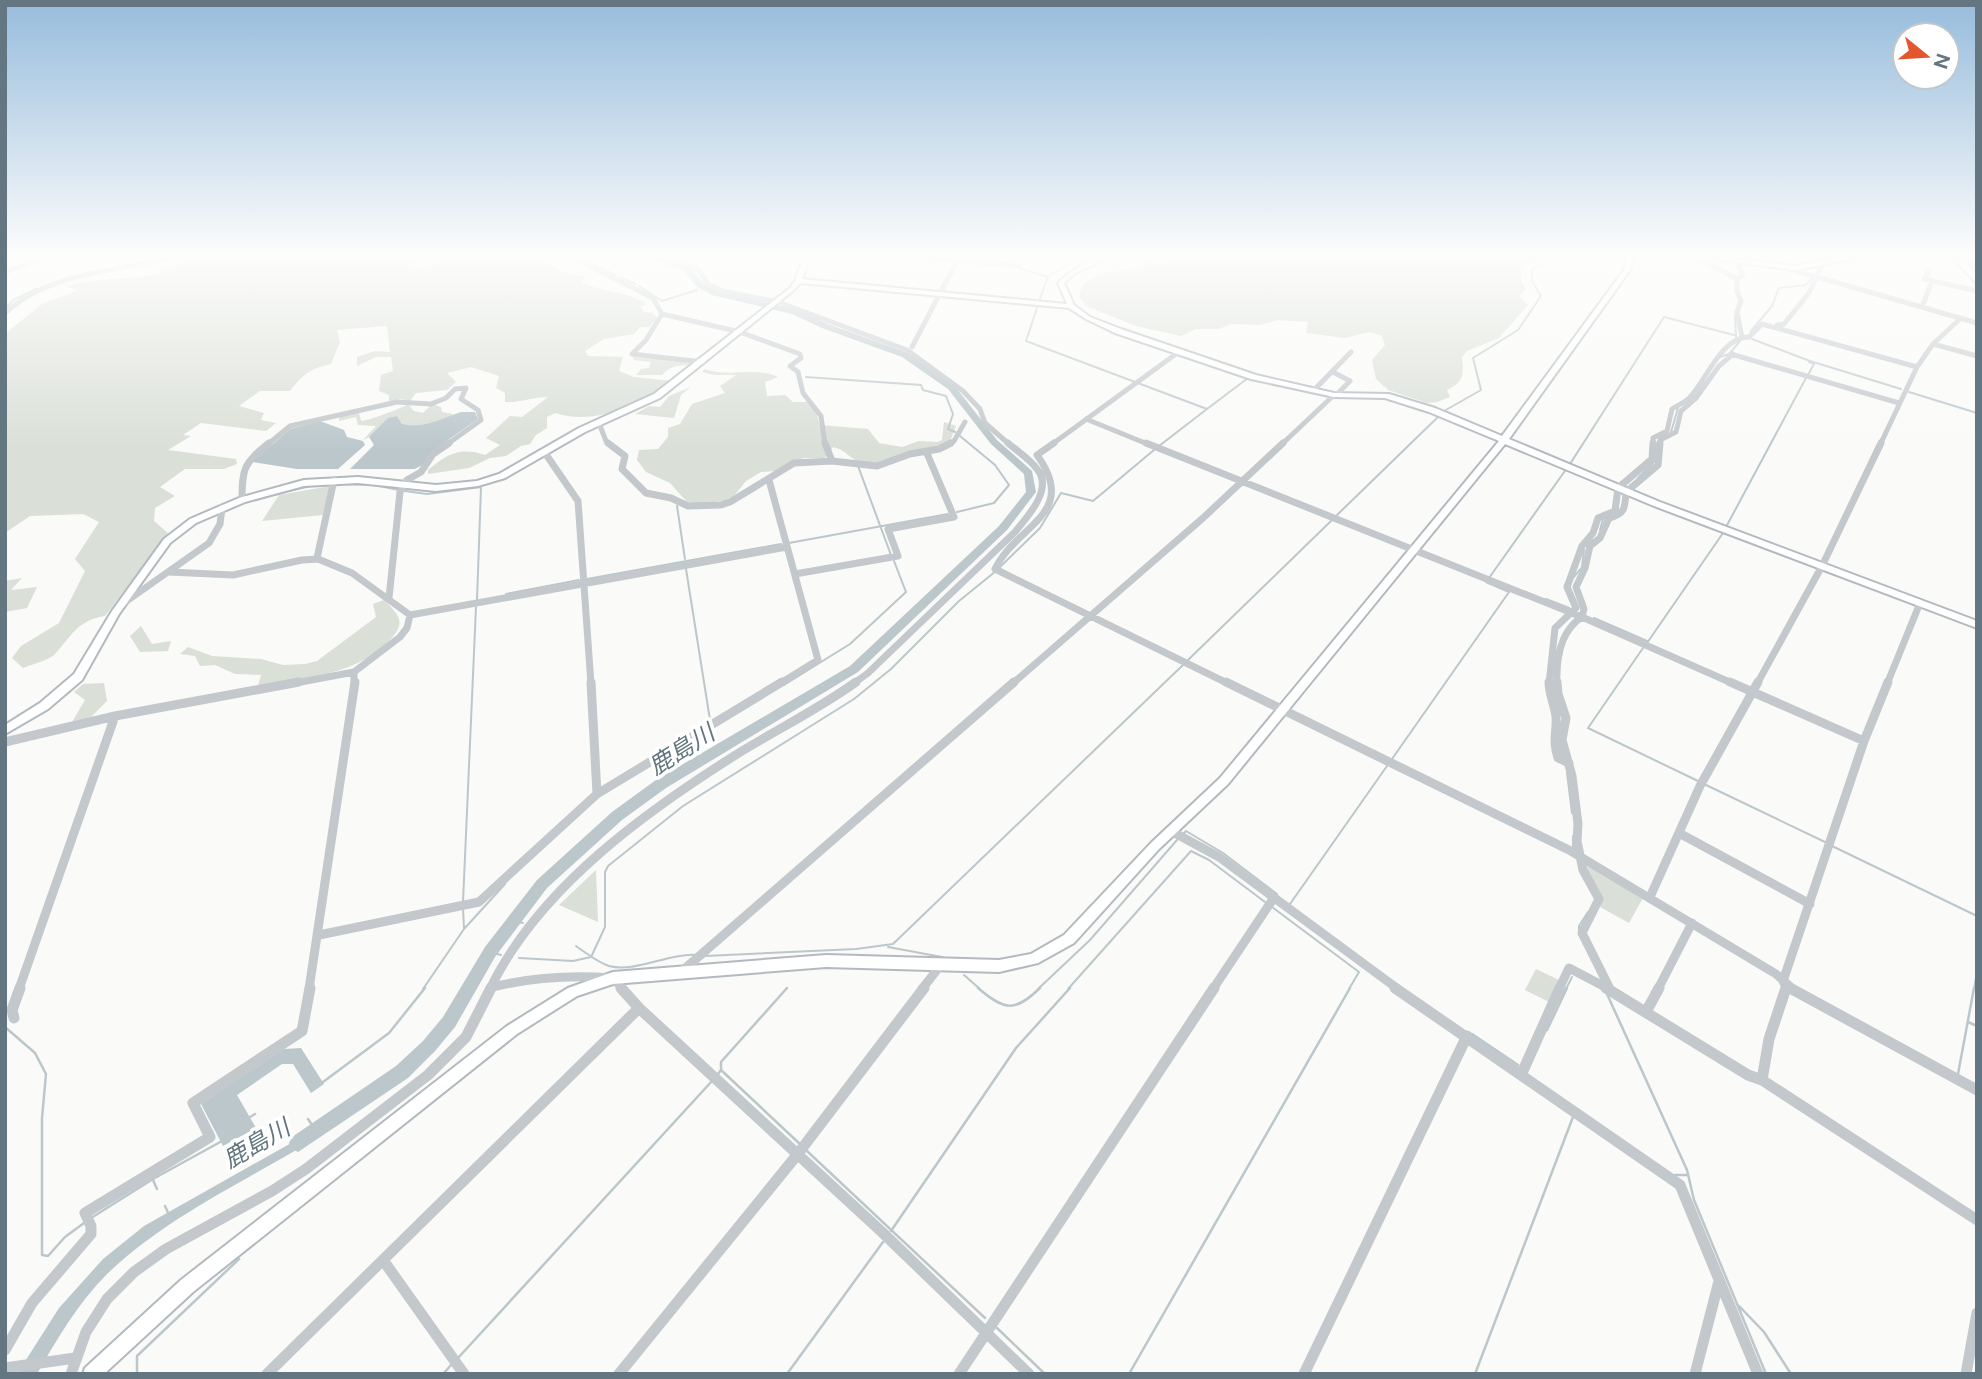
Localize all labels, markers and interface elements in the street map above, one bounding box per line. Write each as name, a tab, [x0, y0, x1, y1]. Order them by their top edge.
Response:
north arrow	[1891, 21, 1961, 91]
text: N	[1929, 51, 1955, 72]
water label: 鹿島川	[643, 716, 721, 780]
water label: 鹿島川	[218, 1111, 297, 1173]

